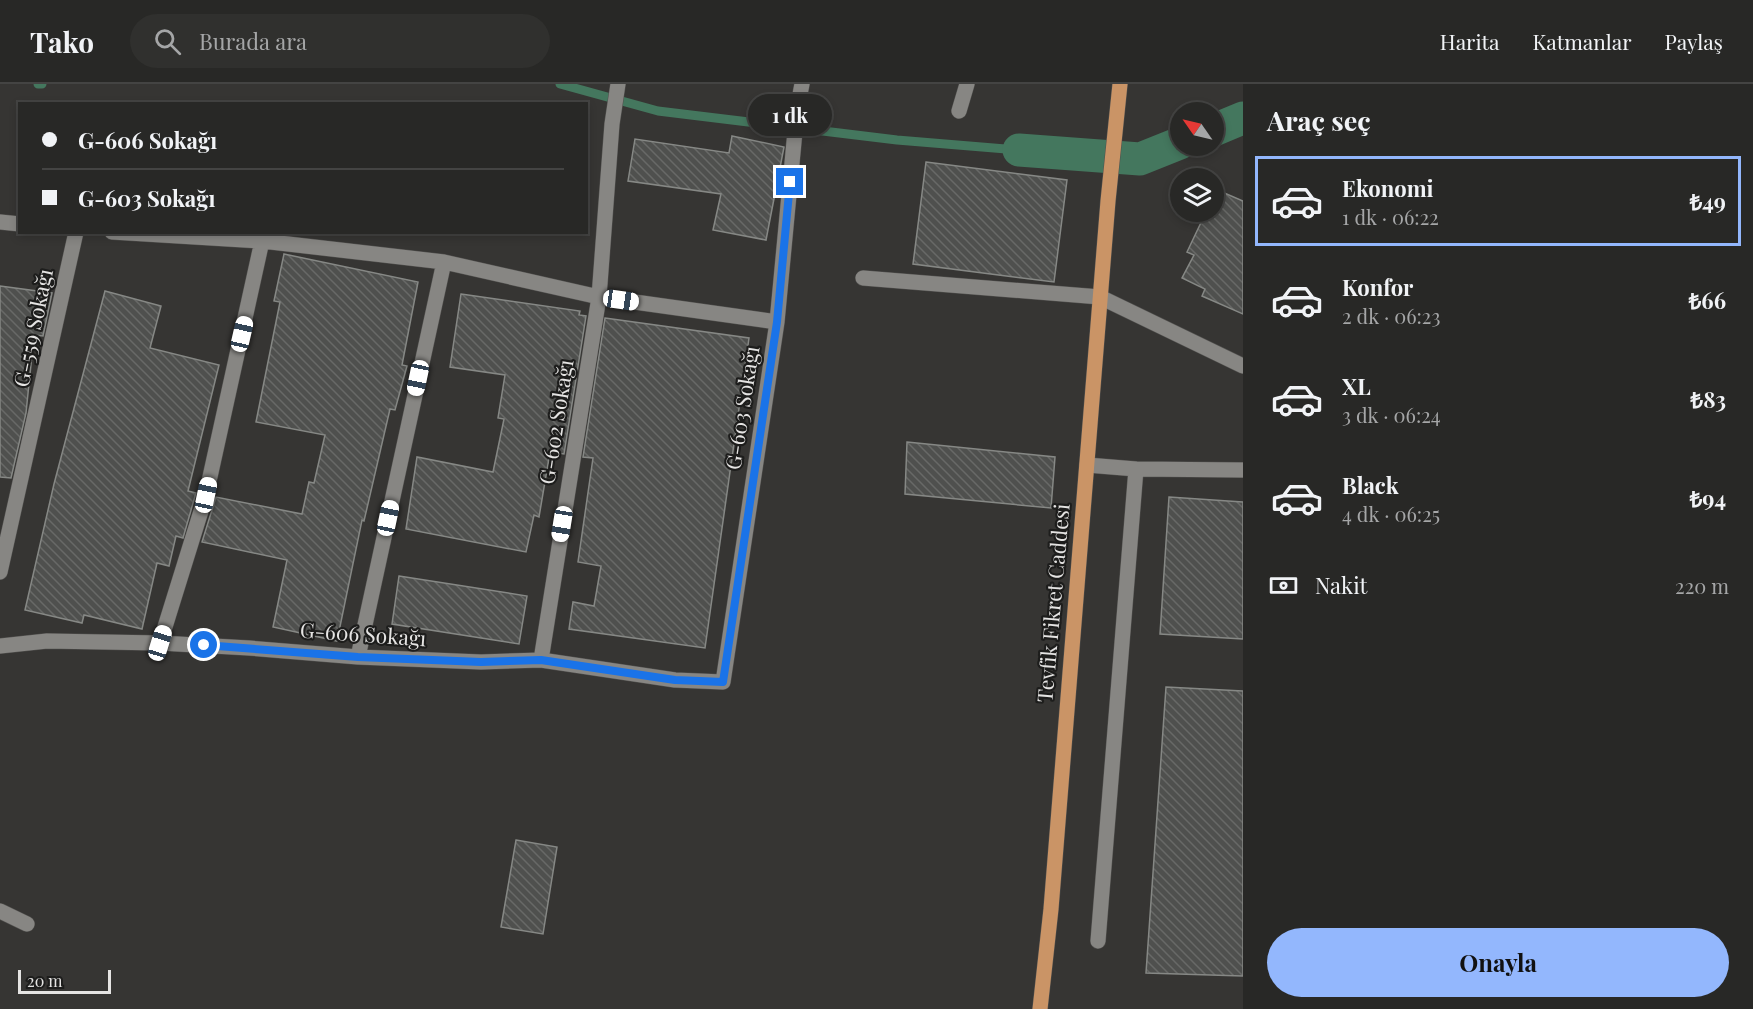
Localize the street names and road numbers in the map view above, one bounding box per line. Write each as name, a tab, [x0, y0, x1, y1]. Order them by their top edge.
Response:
street label: G-559 Sokağı	[6, 266, 58, 389]
street label: G-603 Sokağı	[717, 344, 765, 472]
street label: G-602 Sokağı	[531, 357, 579, 486]
street label: Tevfik Fikret Caddesi	[1029, 502, 1075, 703]
street label: G-606 Sokağı	[299, 615, 427, 651]

